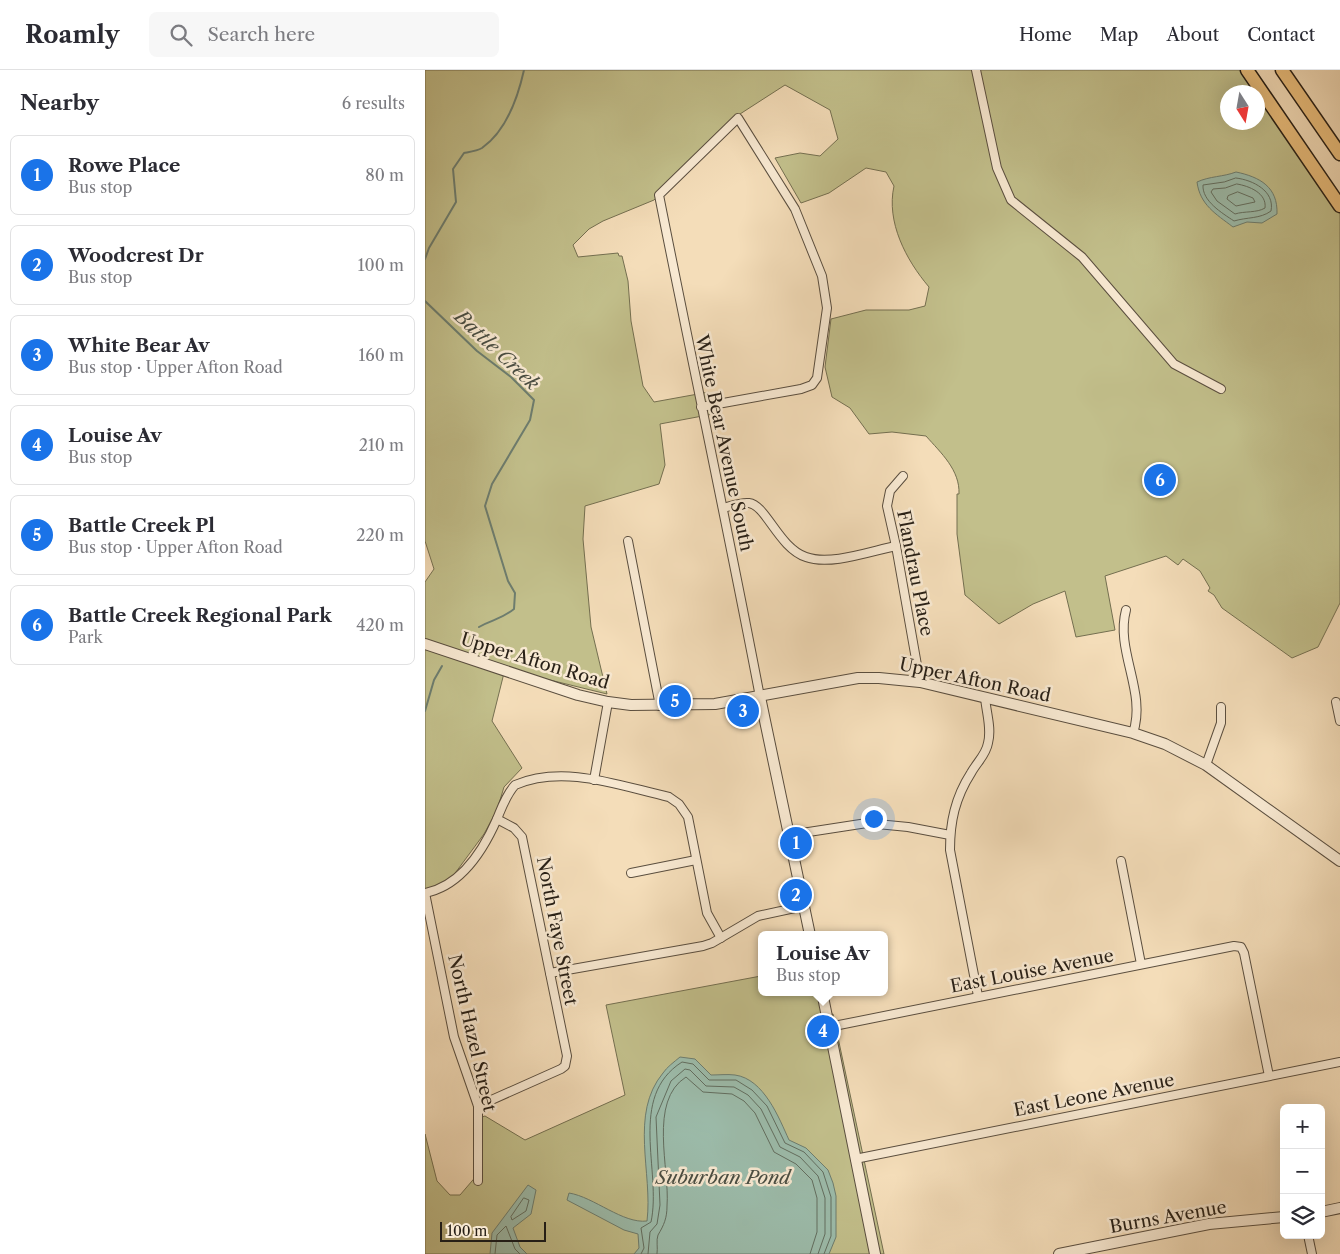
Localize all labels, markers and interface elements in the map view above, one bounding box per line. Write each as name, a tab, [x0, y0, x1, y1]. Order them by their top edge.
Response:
search box	[149, 12, 499, 57]
text: Roamly	[25, 20, 119, 49]
icon: search	[167, 21, 195, 49]
text: Search here	[207, 23, 315, 46]
text: Home	[1019, 24, 1072, 46]
text: Map	[1100, 24, 1138, 46]
text: About	[1166, 24, 1219, 46]
text: Contact	[1247, 24, 1315, 46]
north arrow	[1220, 85, 1265, 130]
text: Nearby	[20, 90, 99, 115]
text: 6 results	[342, 93, 405, 113]
text: Rowe Place	[68, 154, 180, 177]
text: 1	[33, 165, 41, 185]
text: 80 m	[365, 165, 404, 185]
text: Bus stop	[68, 177, 132, 197]
text: Woodcrest Dr	[68, 244, 204, 267]
text: 2	[32, 255, 42, 275]
text: 100 m	[358, 255, 404, 275]
text: Bus stop	[68, 267, 132, 287]
water label: Battle Creek	[449, 304, 544, 395]
street label: White Bear Avenue South	[690, 332, 758, 553]
text: White Bear Av	[68, 334, 210, 357]
text: 3	[32, 345, 42, 365]
text: 160 m	[359, 345, 404, 365]
text: Bus stop · Upper Afton Road	[68, 357, 283, 377]
text: Louise Av	[68, 424, 162, 447]
text: 4	[32, 435, 42, 455]
text: 210 m	[359, 435, 404, 455]
text: Bus stop	[68, 447, 132, 467]
pin: 6	[1144, 461, 1176, 499]
street label: Flandrau Place	[892, 508, 938, 638]
text: Battle Creek Pl	[68, 514, 215, 537]
text: 5	[33, 525, 41, 545]
text: 220 m	[356, 525, 404, 545]
text: Bus stop · Upper Afton Road	[68, 537, 283, 557]
text: Battle Creek Regional Park	[68, 604, 332, 627]
text: 6	[32, 615, 42, 635]
text: 420 m	[356, 615, 404, 635]
text: Park	[68, 627, 103, 647]
street label: Upper Afton Road	[458, 628, 612, 694]
street label: Upper Afton Road	[897, 653, 1053, 707]
pin: 5	[659, 682, 691, 720]
pin: 3	[727, 692, 759, 730]
your location	[861, 806, 887, 832]
pin: 1	[780, 824, 812, 862]
street label: North Faye Street	[532, 855, 582, 1008]
pin: 2	[780, 876, 812, 914]
popup	[758, 931, 888, 996]
text: Louise Av	[776, 942, 870, 965]
street label: East Louise Avenue	[948, 944, 1116, 998]
street label: North Hazel Street	[443, 952, 501, 1114]
text: Bus stop	[776, 965, 841, 985]
pin: 4	[807, 1012, 839, 1050]
street label: East Leone Avenue	[1012, 1069, 1176, 1121]
map controls	[1280, 1104, 1325, 1239]
button: +	[1280, 1104, 1325, 1149]
button: −	[1280, 1149, 1325, 1194]
water label: Suburban Pond	[655, 1166, 792, 1189]
button: layers	[1280, 1194, 1325, 1239]
street label: Burns Avenue	[1108, 1196, 1228, 1238]
scale bar	[440, 1219, 546, 1242]
text: 100 m	[447, 1222, 487, 1240]

